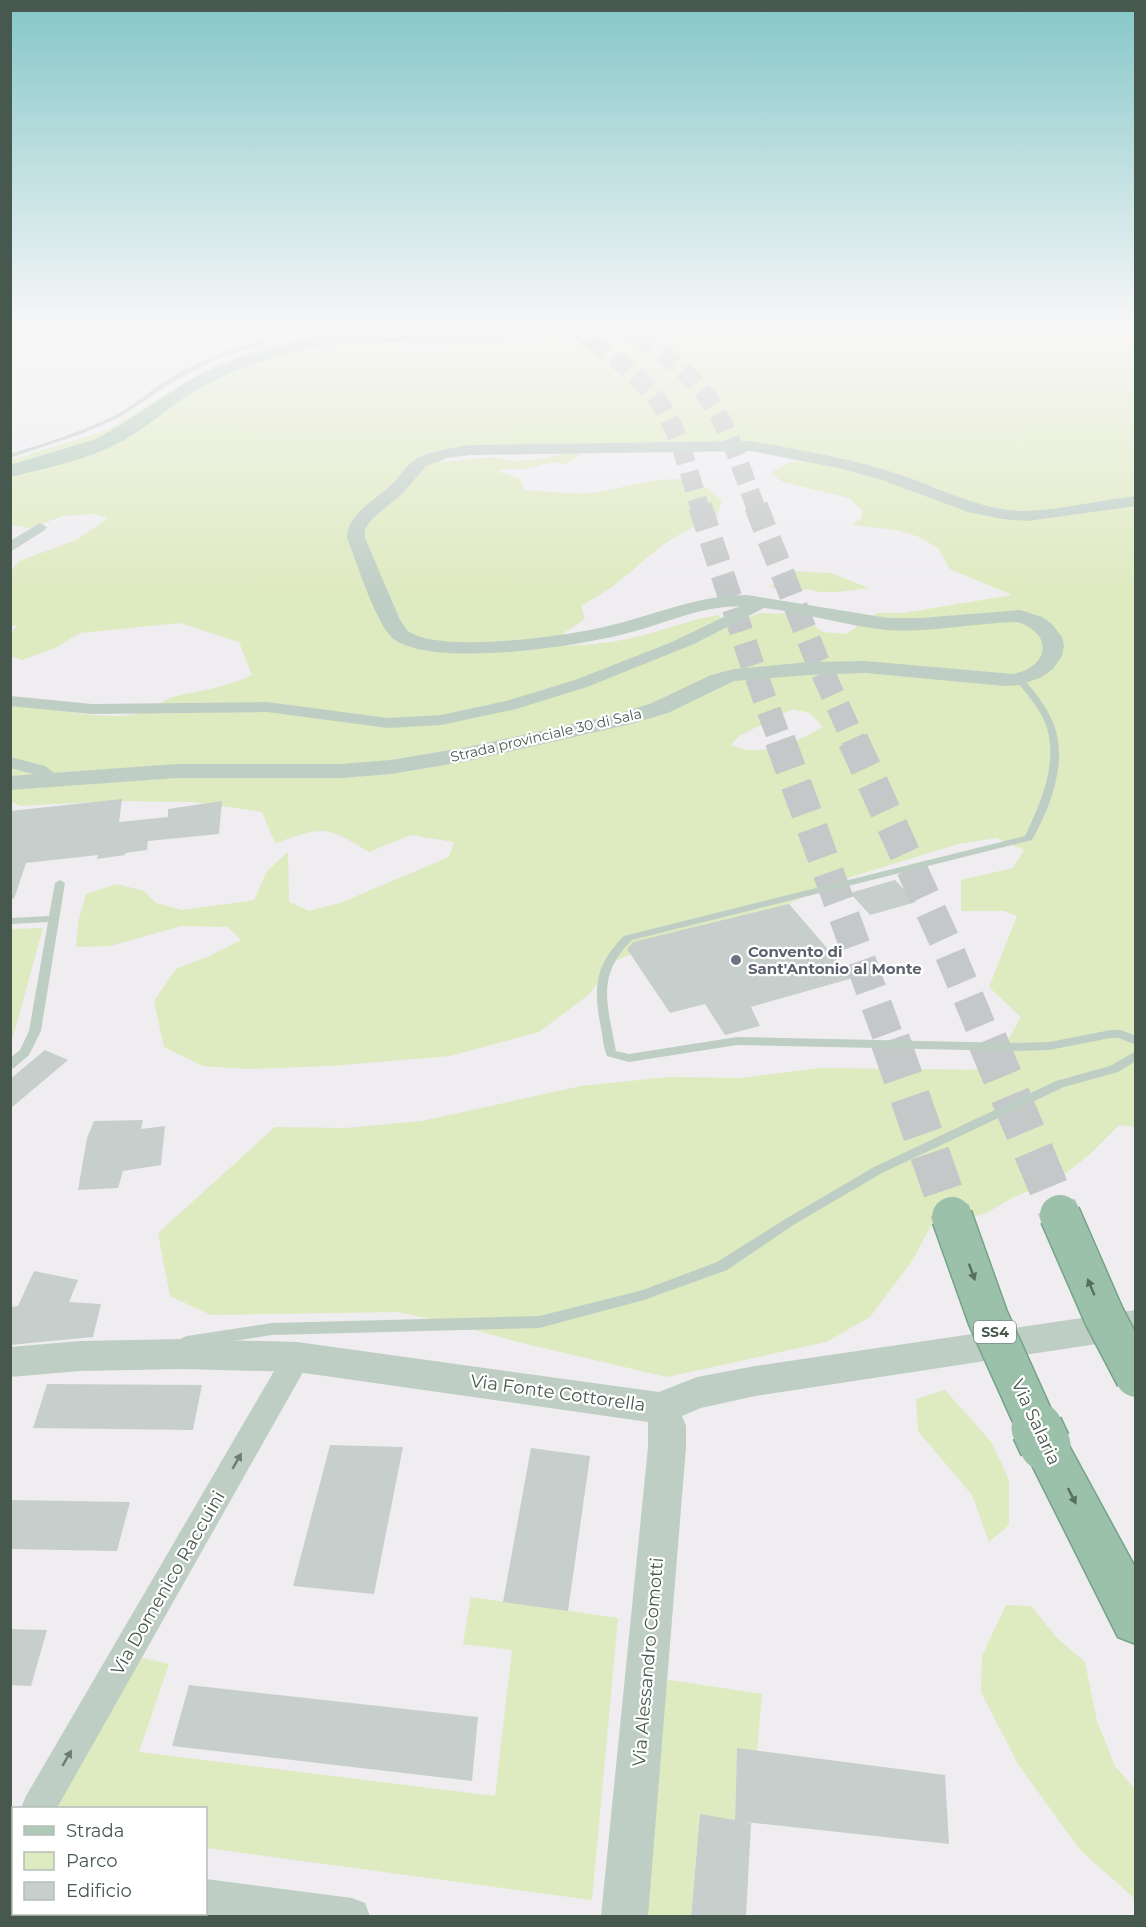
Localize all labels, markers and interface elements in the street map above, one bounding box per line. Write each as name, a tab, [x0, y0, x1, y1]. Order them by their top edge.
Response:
street label: Strada provinciale 30 di Sala	[449, 704, 643, 766]
place label: Convento di Sant'Antonio al Monte	[748, 942, 922, 978]
marker: Convento di Sant'Antonio al Monte	[729, 953, 743, 967]
one-way arrow	[967, 1264, 977, 1282]
one-way arrow	[1086, 1278, 1095, 1296]
road number: SS4	[974, 1321, 1016, 1343]
street label: Via Fonte Cottorella	[469, 1370, 647, 1416]
street label: Via Salaria	[1007, 1376, 1065, 1468]
one-way arrow	[232, 1453, 243, 1469]
street label: Via Domenico Raccuini	[106, 1487, 230, 1679]
one-way arrow	[1067, 1488, 1076, 1505]
street label: Via Alessandro Comotti	[628, 1557, 668, 1767]
one-way arrow	[62, 1749, 72, 1766]
legend	[12, 1807, 207, 1915]
text: Strada	[66, 1820, 124, 1842]
text: Parco	[66, 1850, 118, 1872]
text: Edificio	[66, 1880, 132, 1902]

